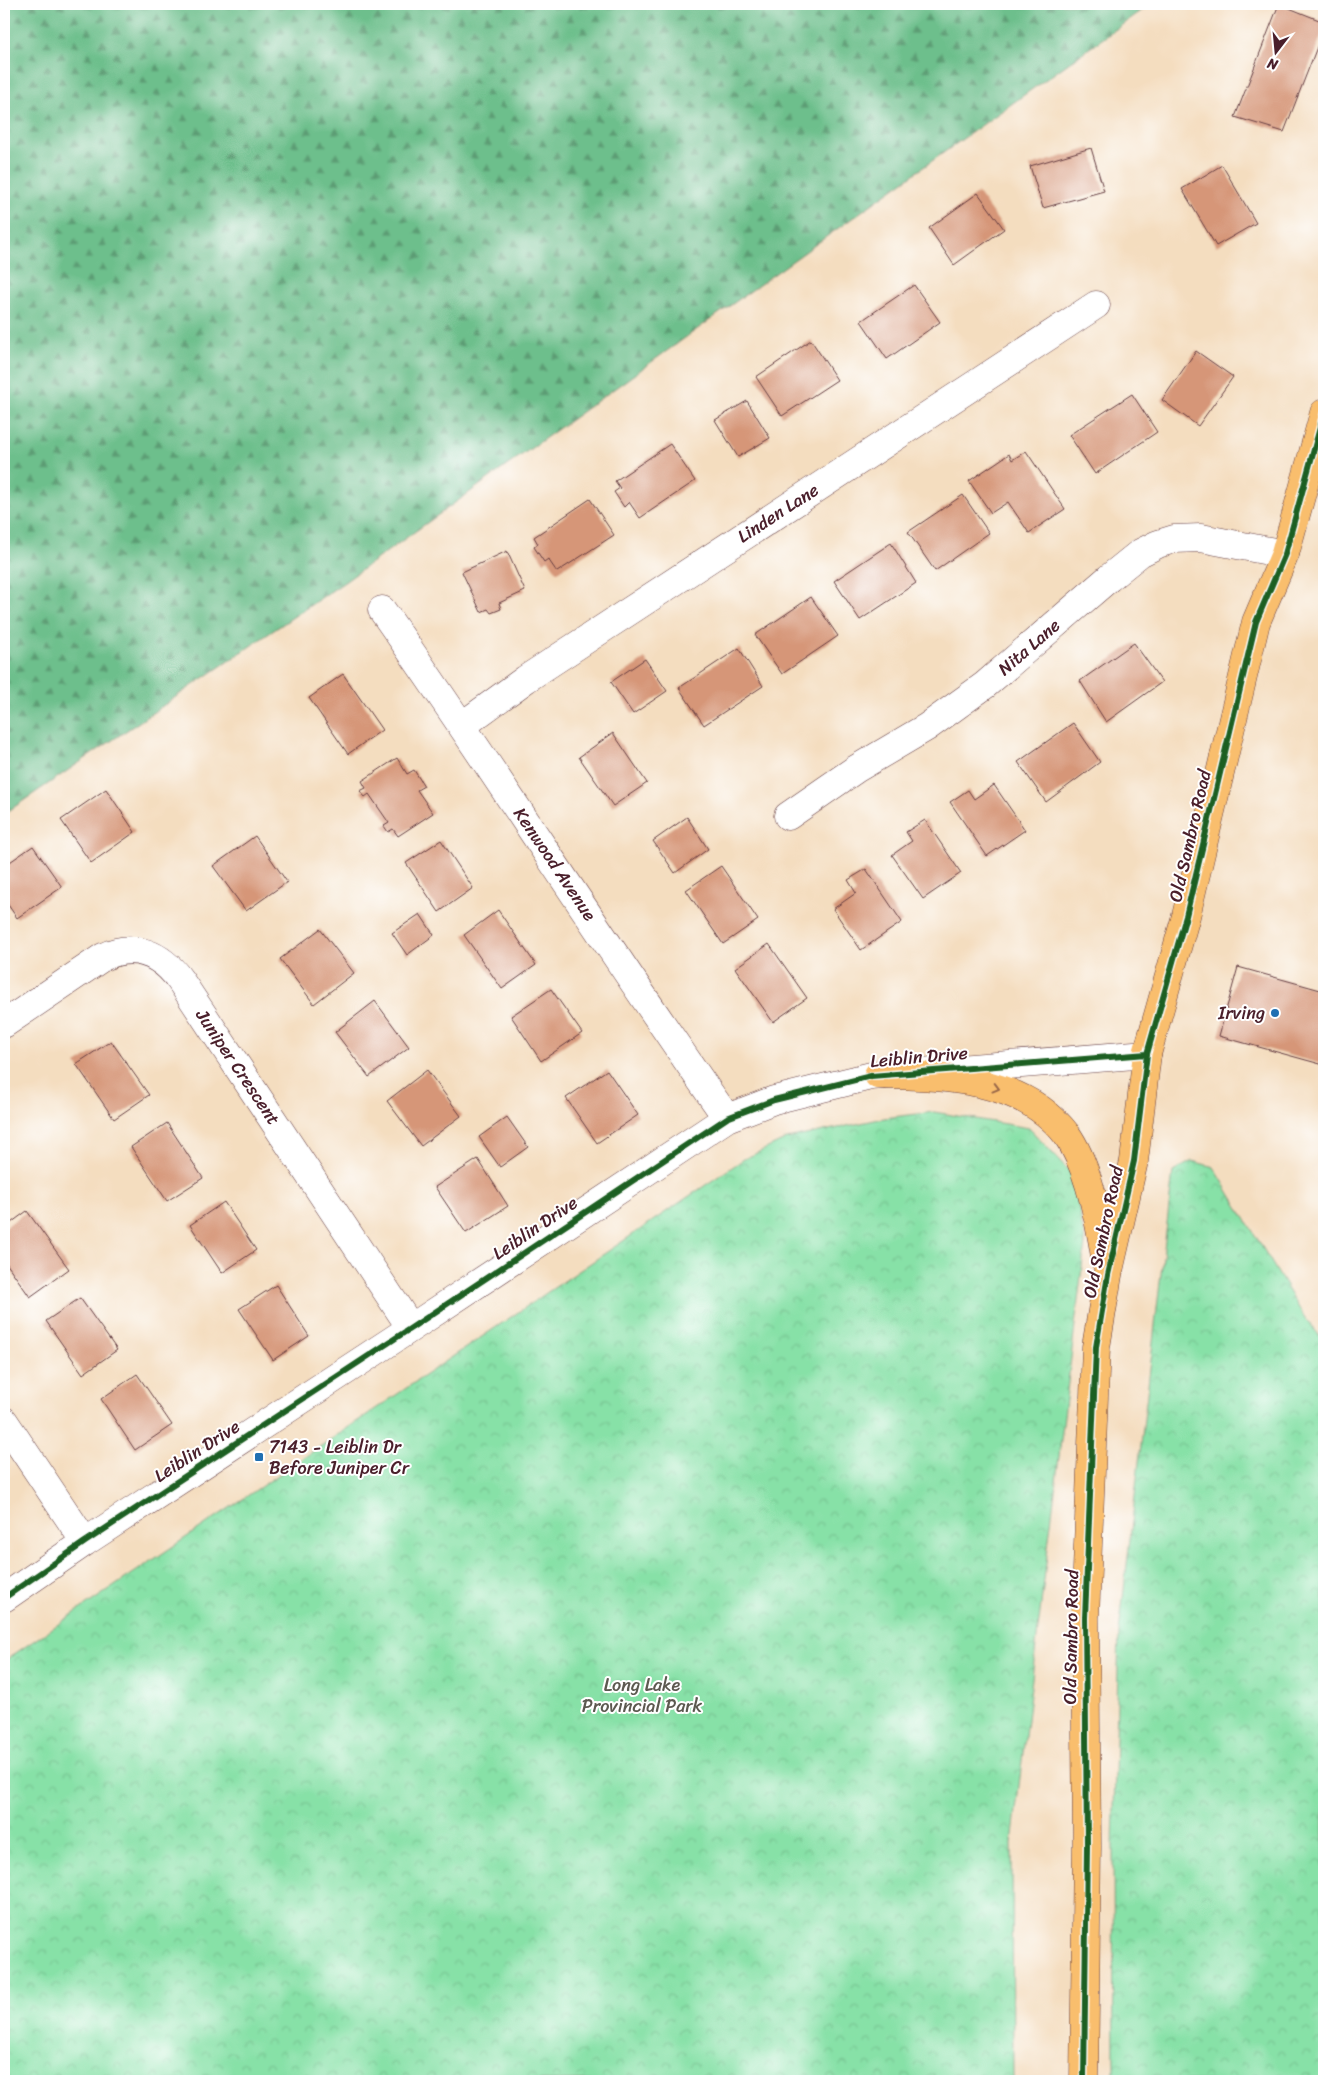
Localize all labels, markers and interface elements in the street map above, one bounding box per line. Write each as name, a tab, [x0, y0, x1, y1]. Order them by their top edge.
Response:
north arrow	[1250, 28, 1300, 78]
text: N	[1264, 51, 1282, 78]
street label: Linden Lane	[731, 474, 825, 552]
street label: Nita Lane	[990, 610, 1068, 684]
street label: Old Sambro Road	[1159, 765, 1221, 905]
street label: Kenwood Avenue	[505, 800, 605, 928]
place label: Irving	[1217, 997, 1265, 1029]
street label: Juniper Crescent	[186, 1001, 289, 1132]
marker: Irving	[1269, 1007, 1281, 1019]
street label: Leiblin Drive	[869, 1037, 969, 1077]
one-way arrow	[991, 1083, 999, 1093]
street label: Old Sambro Road	[1073, 1161, 1133, 1301]
street label: Leiblin Drive	[486, 1187, 584, 1269]
street label: Leiblin Drive	[147, 1411, 247, 1491]
place label: 7143 - Leiblin Dr Before Juniper Cr	[269, 1431, 411, 1484]
marker: 7143 - Leiblin Dr Before Juniper Cr	[253, 1451, 265, 1463]
street label: Old Sambro Road	[1054, 1568, 1088, 1705]
park label: Long Lake Provincial Park	[582, 1669, 703, 1722]

